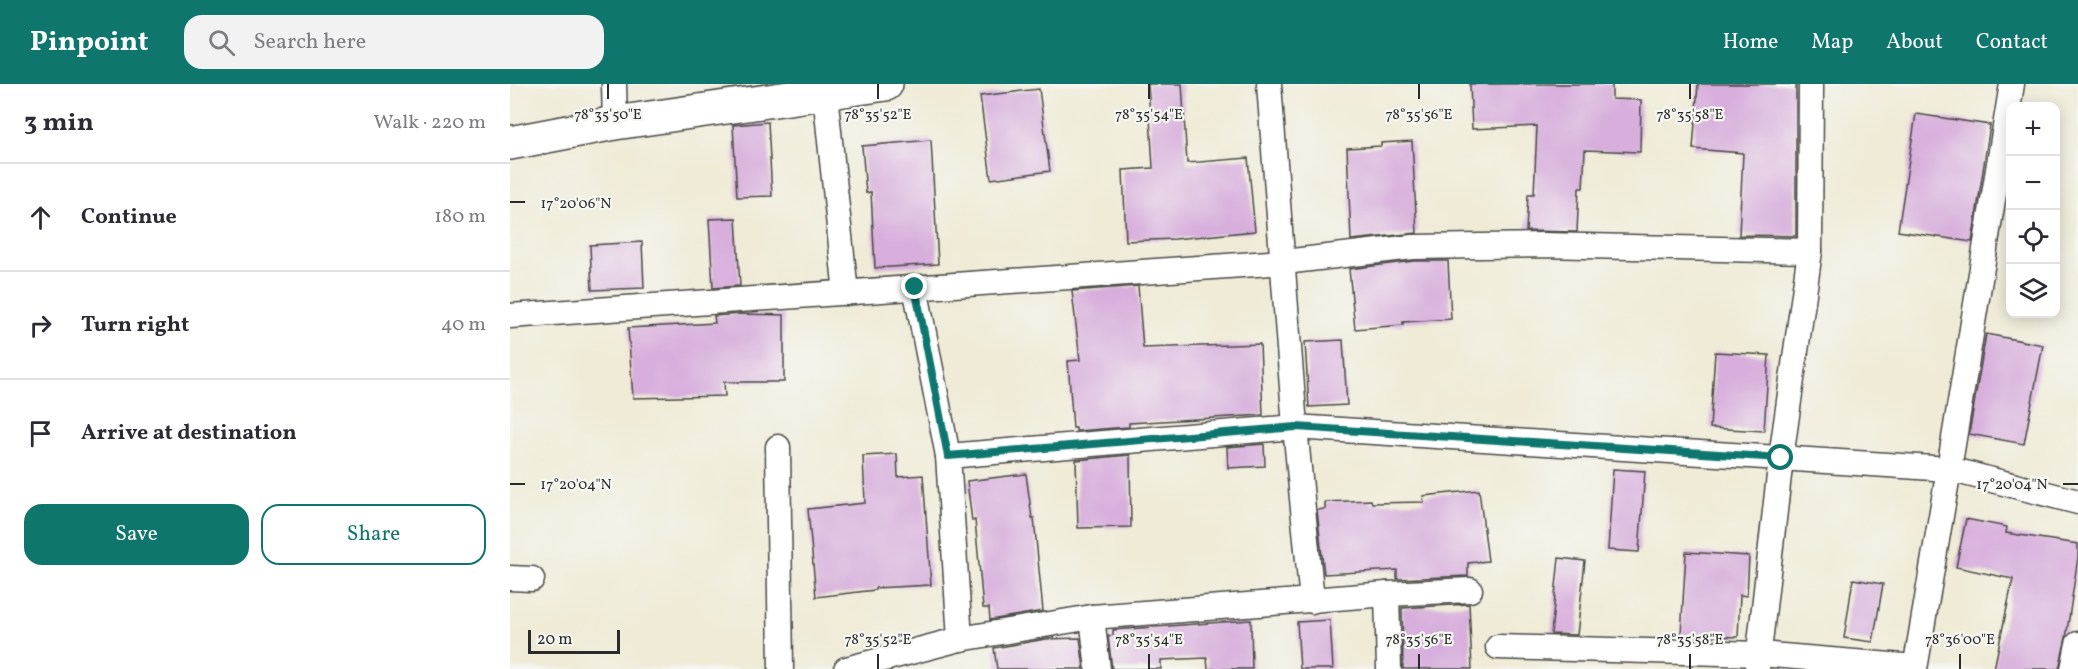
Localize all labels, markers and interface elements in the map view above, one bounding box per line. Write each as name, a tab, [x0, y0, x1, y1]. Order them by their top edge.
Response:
search box	[184, 15, 604, 69]
text: Pinpoint	[30, 23, 148, 62]
icon: search	[205, 26, 238, 59]
text: Search here	[253, 27, 366, 58]
text: Home	[1723, 28, 1778, 57]
text: Map	[1811, 28, 1853, 57]
text: About	[1886, 28, 1943, 57]
text: Contact	[1976, 28, 2048, 57]
map controls	[2006, 102, 2060, 318]
button: +	[2006, 102, 2060, 156]
text: 3 min	[24, 105, 94, 141]
text: 78°35'50"E	[574, 105, 642, 126]
text: 78°35'52"E	[844, 105, 912, 126]
text: 78°35'54"E	[1115, 105, 1183, 126]
text: 78°35'56"E	[1386, 105, 1452, 126]
text: 78°35'58"E	[1657, 105, 1723, 126]
text: Walk · 220 m	[374, 109, 486, 137]
button: −	[2006, 156, 2060, 210]
text: 17°20'06"N	[541, 194, 611, 215]
icon: ahead	[24, 201, 57, 234]
text: Continue	[81, 202, 177, 233]
text: 180 m	[434, 203, 486, 231]
button: locate	[2006, 210, 2060, 264]
button: layers	[2006, 264, 2060, 318]
route end	[901, 273, 927, 299]
icon: right	[24, 309, 57, 342]
text: Turn right	[81, 310, 189, 341]
text: 40 m	[441, 311, 486, 339]
icon: arrive	[24, 417, 57, 450]
text: Arrive at destination	[81, 418, 297, 449]
route start	[1767, 444, 1793, 470]
text: 17°20'04"N	[540, 475, 612, 496]
text: 17°20'04"N	[1976, 475, 2048, 496]
button: Save	[24, 504, 249, 565]
button: Share	[261, 504, 486, 565]
scale bar	[528, 627, 620, 654]
text: 20 m	[537, 629, 572, 651]
text: 78°35'52"E	[844, 630, 912, 651]
text: 78°35'54"E	[1115, 630, 1183, 651]
text: 78°35'56"E	[1386, 630, 1452, 651]
text: 78°35'58"E	[1657, 630, 1723, 651]
text: 78°36'00"E	[1925, 630, 1995, 651]

